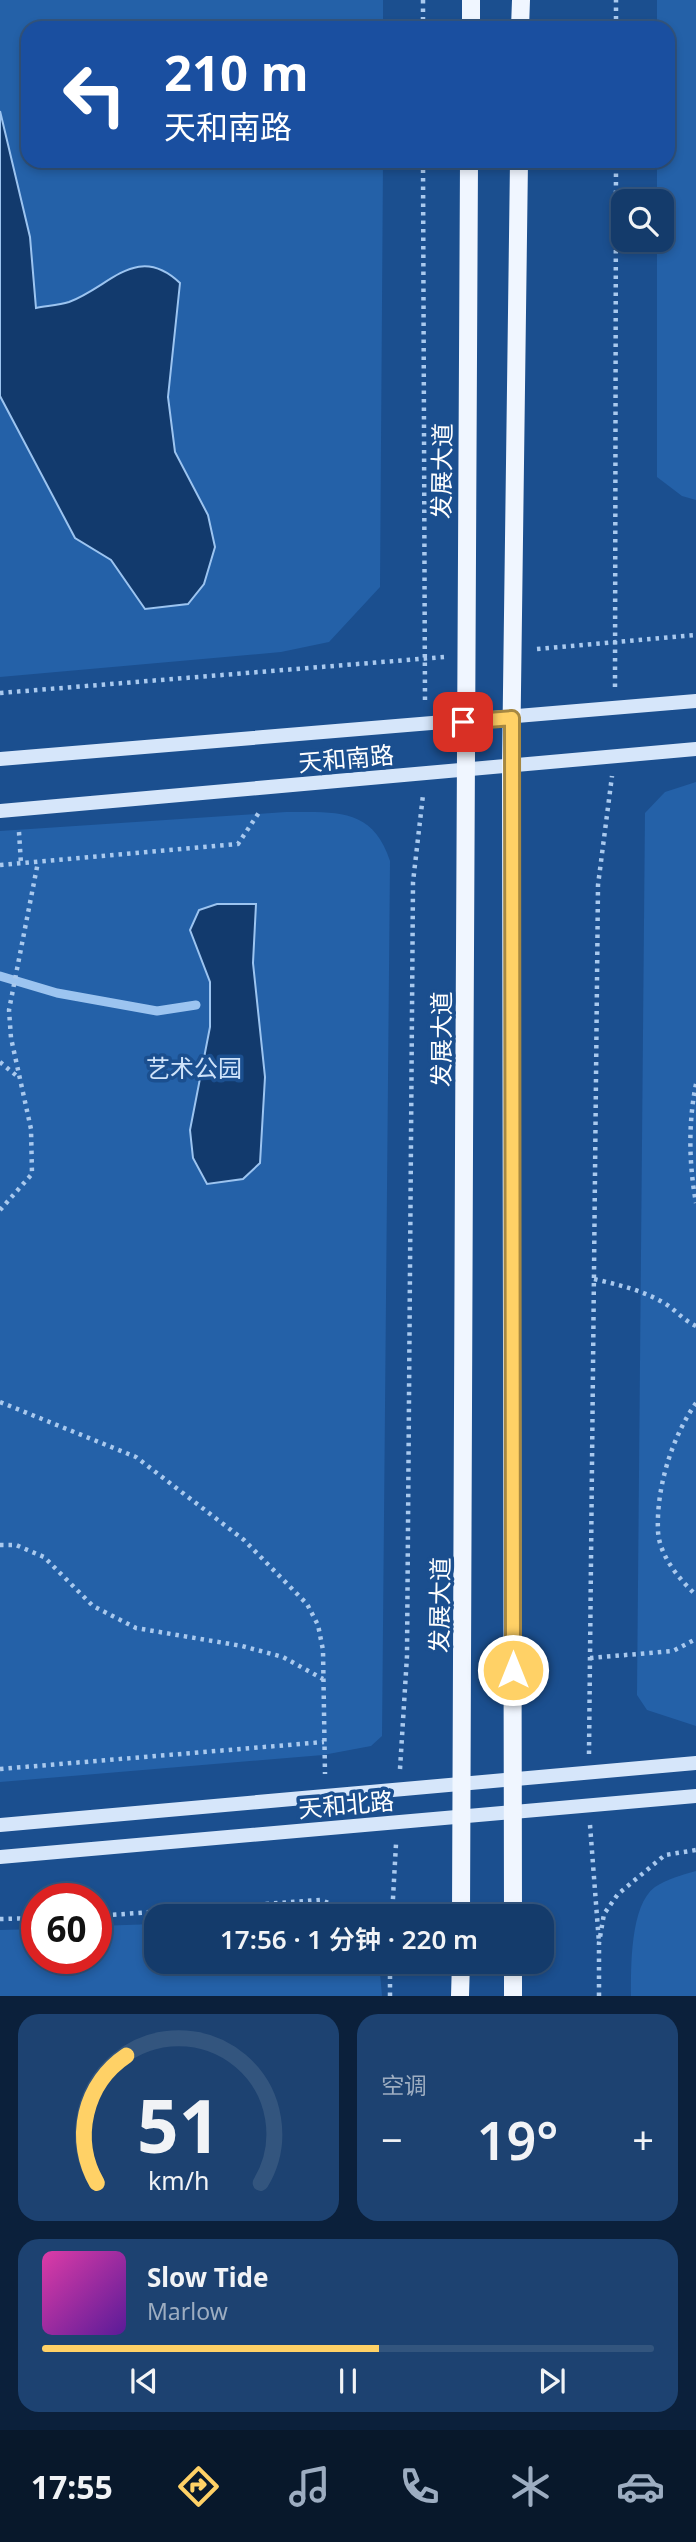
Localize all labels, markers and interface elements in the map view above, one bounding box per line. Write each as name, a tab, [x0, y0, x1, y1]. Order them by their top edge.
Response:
text: 210 m	[164, 39, 309, 105]
icon: left	[49, 49, 140, 140]
text: 天和南路	[164, 105, 292, 148]
map controls	[611, 189, 674, 252]
button: search	[611, 189, 674, 252]
street label: 发展大道	[424, 423, 458, 519]
pin	[433, 692, 493, 752]
icon: arrive	[444, 703, 482, 741]
street label: 天和南路	[297, 737, 395, 779]
street label: 发展大道	[424, 991, 457, 1087]
park label: 艺术公园	[146, 1051, 242, 1084]
street label: 发展大道	[422, 1557, 456, 1653]
position arrow	[476, 1633, 550, 1707]
street label: 天和北路	[297, 1783, 395, 1825]
speed limit sign: 60	[21, 1883, 112, 1974]
text: 17:56 · 1 分钟 · 220 m	[220, 1921, 478, 1957]
text: 空调	[381, 2069, 427, 2101]
text: 51	[137, 2076, 220, 2175]
text: 19°	[477, 2104, 558, 2175]
text: −	[381, 2113, 403, 2165]
text: +	[632, 2113, 654, 2165]
text: km/h	[148, 2163, 209, 2197]
text: Slow Tide	[147, 2259, 269, 2295]
text: Marlow	[147, 2295, 228, 2327]
icon: previous	[125, 2362, 163, 2400]
icon: pause	[329, 2362, 367, 2400]
icon: next	[533, 2362, 571, 2400]
icon: directions	[174, 2462, 223, 2511]
icon: music	[285, 2462, 334, 2511]
icon: phone	[395, 2462, 444, 2511]
icon: climate	[506, 2462, 555, 2511]
icon: car	[616, 2462, 665, 2511]
text: 17:55	[31, 2465, 113, 2508]

